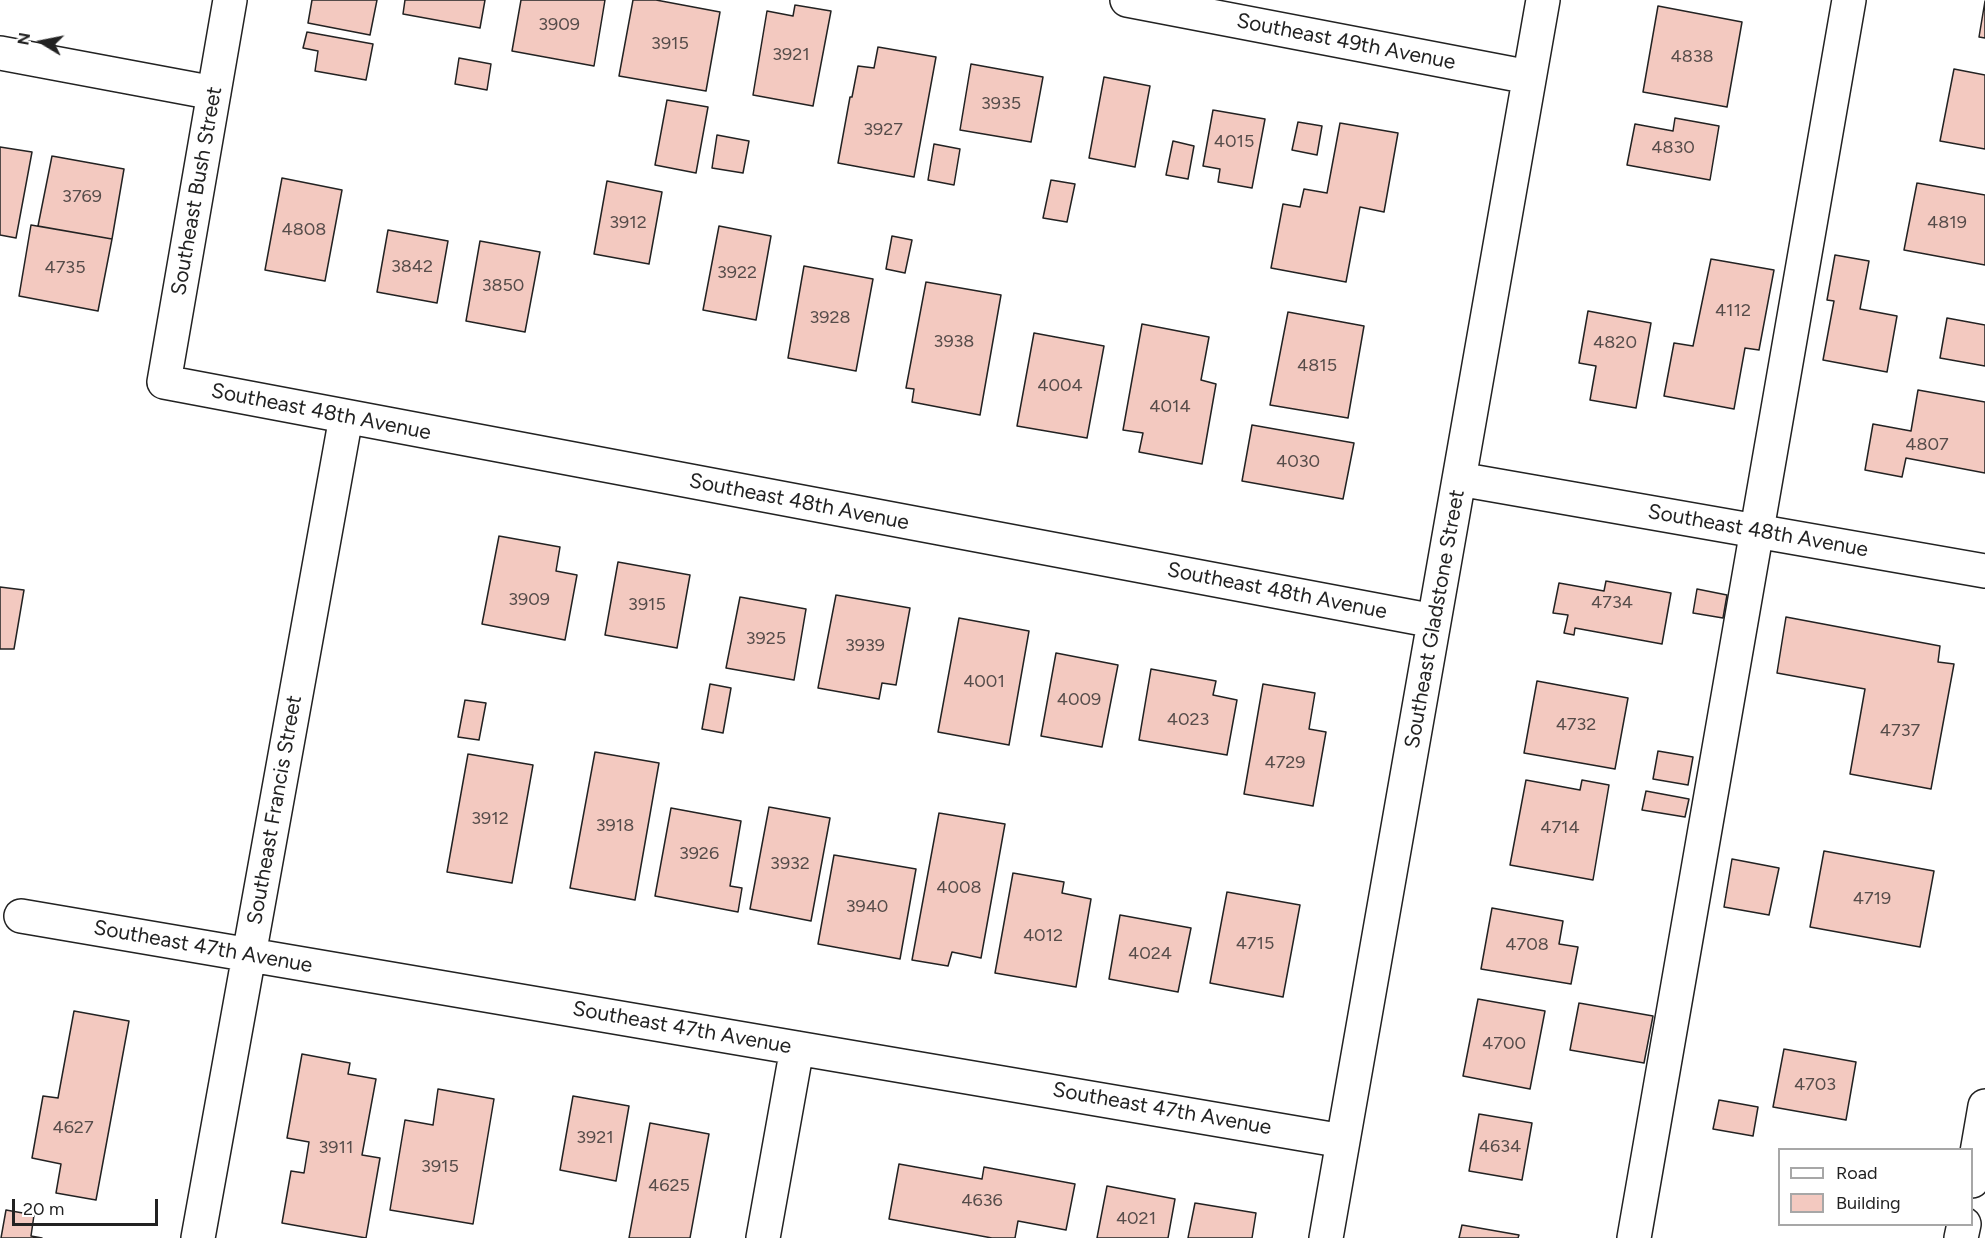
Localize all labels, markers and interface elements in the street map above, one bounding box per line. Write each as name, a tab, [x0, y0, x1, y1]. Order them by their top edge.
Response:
street label: Southeast 49th Avenue	[1234, 8, 1458, 76]
north arrow	[12, 12, 72, 72]
house number: 3909	[538, 14, 580, 36]
text: N	[13, 31, 34, 47]
house number: 3915	[651, 33, 689, 55]
house number: 3921	[772, 44, 810, 66]
house number: 4838	[1670, 46, 1714, 68]
street label: Southeast Bush Street	[166, 85, 228, 297]
house number: 3935	[981, 93, 1021, 115]
house number: 3927	[863, 119, 903, 141]
house number: 4015	[1214, 131, 1254, 153]
house number: 4830	[1651, 137, 1695, 159]
house number: 3769	[62, 186, 102, 208]
house number: 3912	[609, 212, 647, 234]
house number: 4819	[1927, 212, 1967, 234]
house number: 4808	[282, 219, 326, 241]
house number: 3842	[391, 256, 433, 278]
house number: 4735	[45, 257, 85, 279]
house number: 3922	[717, 262, 757, 284]
house number: 3850	[482, 275, 524, 297]
house number: 4112	[1715, 300, 1751, 322]
house number: 3928	[809, 307, 851, 329]
house number: 3938	[934, 331, 974, 353]
house number: 4820	[1593, 332, 1637, 354]
house number: 4815	[1297, 355, 1337, 377]
house number: 4004	[1037, 375, 1083, 397]
street label: Southeast 48th Avenue	[209, 378, 433, 446]
house number: 4014	[1149, 396, 1191, 418]
house number: 4807	[1905, 434, 1949, 456]
house number: 4030	[1276, 451, 1320, 473]
street label: Southeast 48th Avenue	[687, 468, 911, 536]
street label: Southeast Gladstone Street	[1400, 488, 1470, 750]
street label: Southeast 48th Avenue	[1646, 499, 1870, 563]
street label: Southeast 48th Avenue	[1165, 557, 1389, 625]
house number: 3909	[508, 589, 550, 611]
house number: 4734	[1591, 592, 1633, 614]
house number: 3915	[628, 594, 666, 616]
house number: 3925	[746, 628, 786, 650]
house number: 3939	[845, 635, 885, 657]
house number: 4001	[963, 671, 1005, 693]
house number: 4009	[1057, 689, 1101, 711]
street label: Southeast Francis Street	[242, 693, 308, 927]
house number: 4023	[1167, 709, 1209, 731]
house number: 4732	[1556, 714, 1596, 736]
house number: 4737	[1880, 720, 1920, 742]
house number: 4729	[1264, 752, 1306, 774]
house number: 3912	[471, 808, 509, 830]
house number: 3918	[596, 815, 634, 837]
house number: 4714	[1540, 817, 1580, 839]
house number: 3926	[679, 843, 719, 865]
house number: 3932	[770, 853, 810, 875]
house number: 4008	[936, 877, 982, 899]
house number: 4719	[1853, 888, 1891, 910]
house number: 3940	[846, 896, 888, 918]
street label: Southeast 47th Avenue	[92, 915, 314, 979]
house number: 4012	[1023, 925, 1063, 947]
house number: 4715	[1236, 933, 1274, 955]
house number: 4708	[1505, 934, 1549, 956]
house number: 4024	[1128, 943, 1172, 965]
street label: Southeast 47th Avenue	[571, 996, 793, 1060]
house number: 4700	[1482, 1033, 1526, 1055]
house number: 4703	[1794, 1074, 1836, 1096]
street label: Southeast 47th Avenue	[1051, 1077, 1273, 1141]
house number: 4627	[52, 1117, 94, 1139]
house number: 3921	[576, 1127, 614, 1149]
house number: 4634	[1479, 1136, 1521, 1158]
house number: 3911	[319, 1137, 353, 1159]
legend	[1778, 1148, 1973, 1226]
house number: 3915	[421, 1156, 459, 1178]
text: Road	[1836, 1162, 1877, 1184]
house number: 4625	[648, 1175, 690, 1197]
scale bar	[15, 1187, 160, 1225]
house number: 4636	[961, 1190, 1003, 1212]
text: Building	[1836, 1192, 1901, 1214]
text: 20 m	[23, 1198, 64, 1220]
house number: 4021	[1116, 1208, 1156, 1230]

